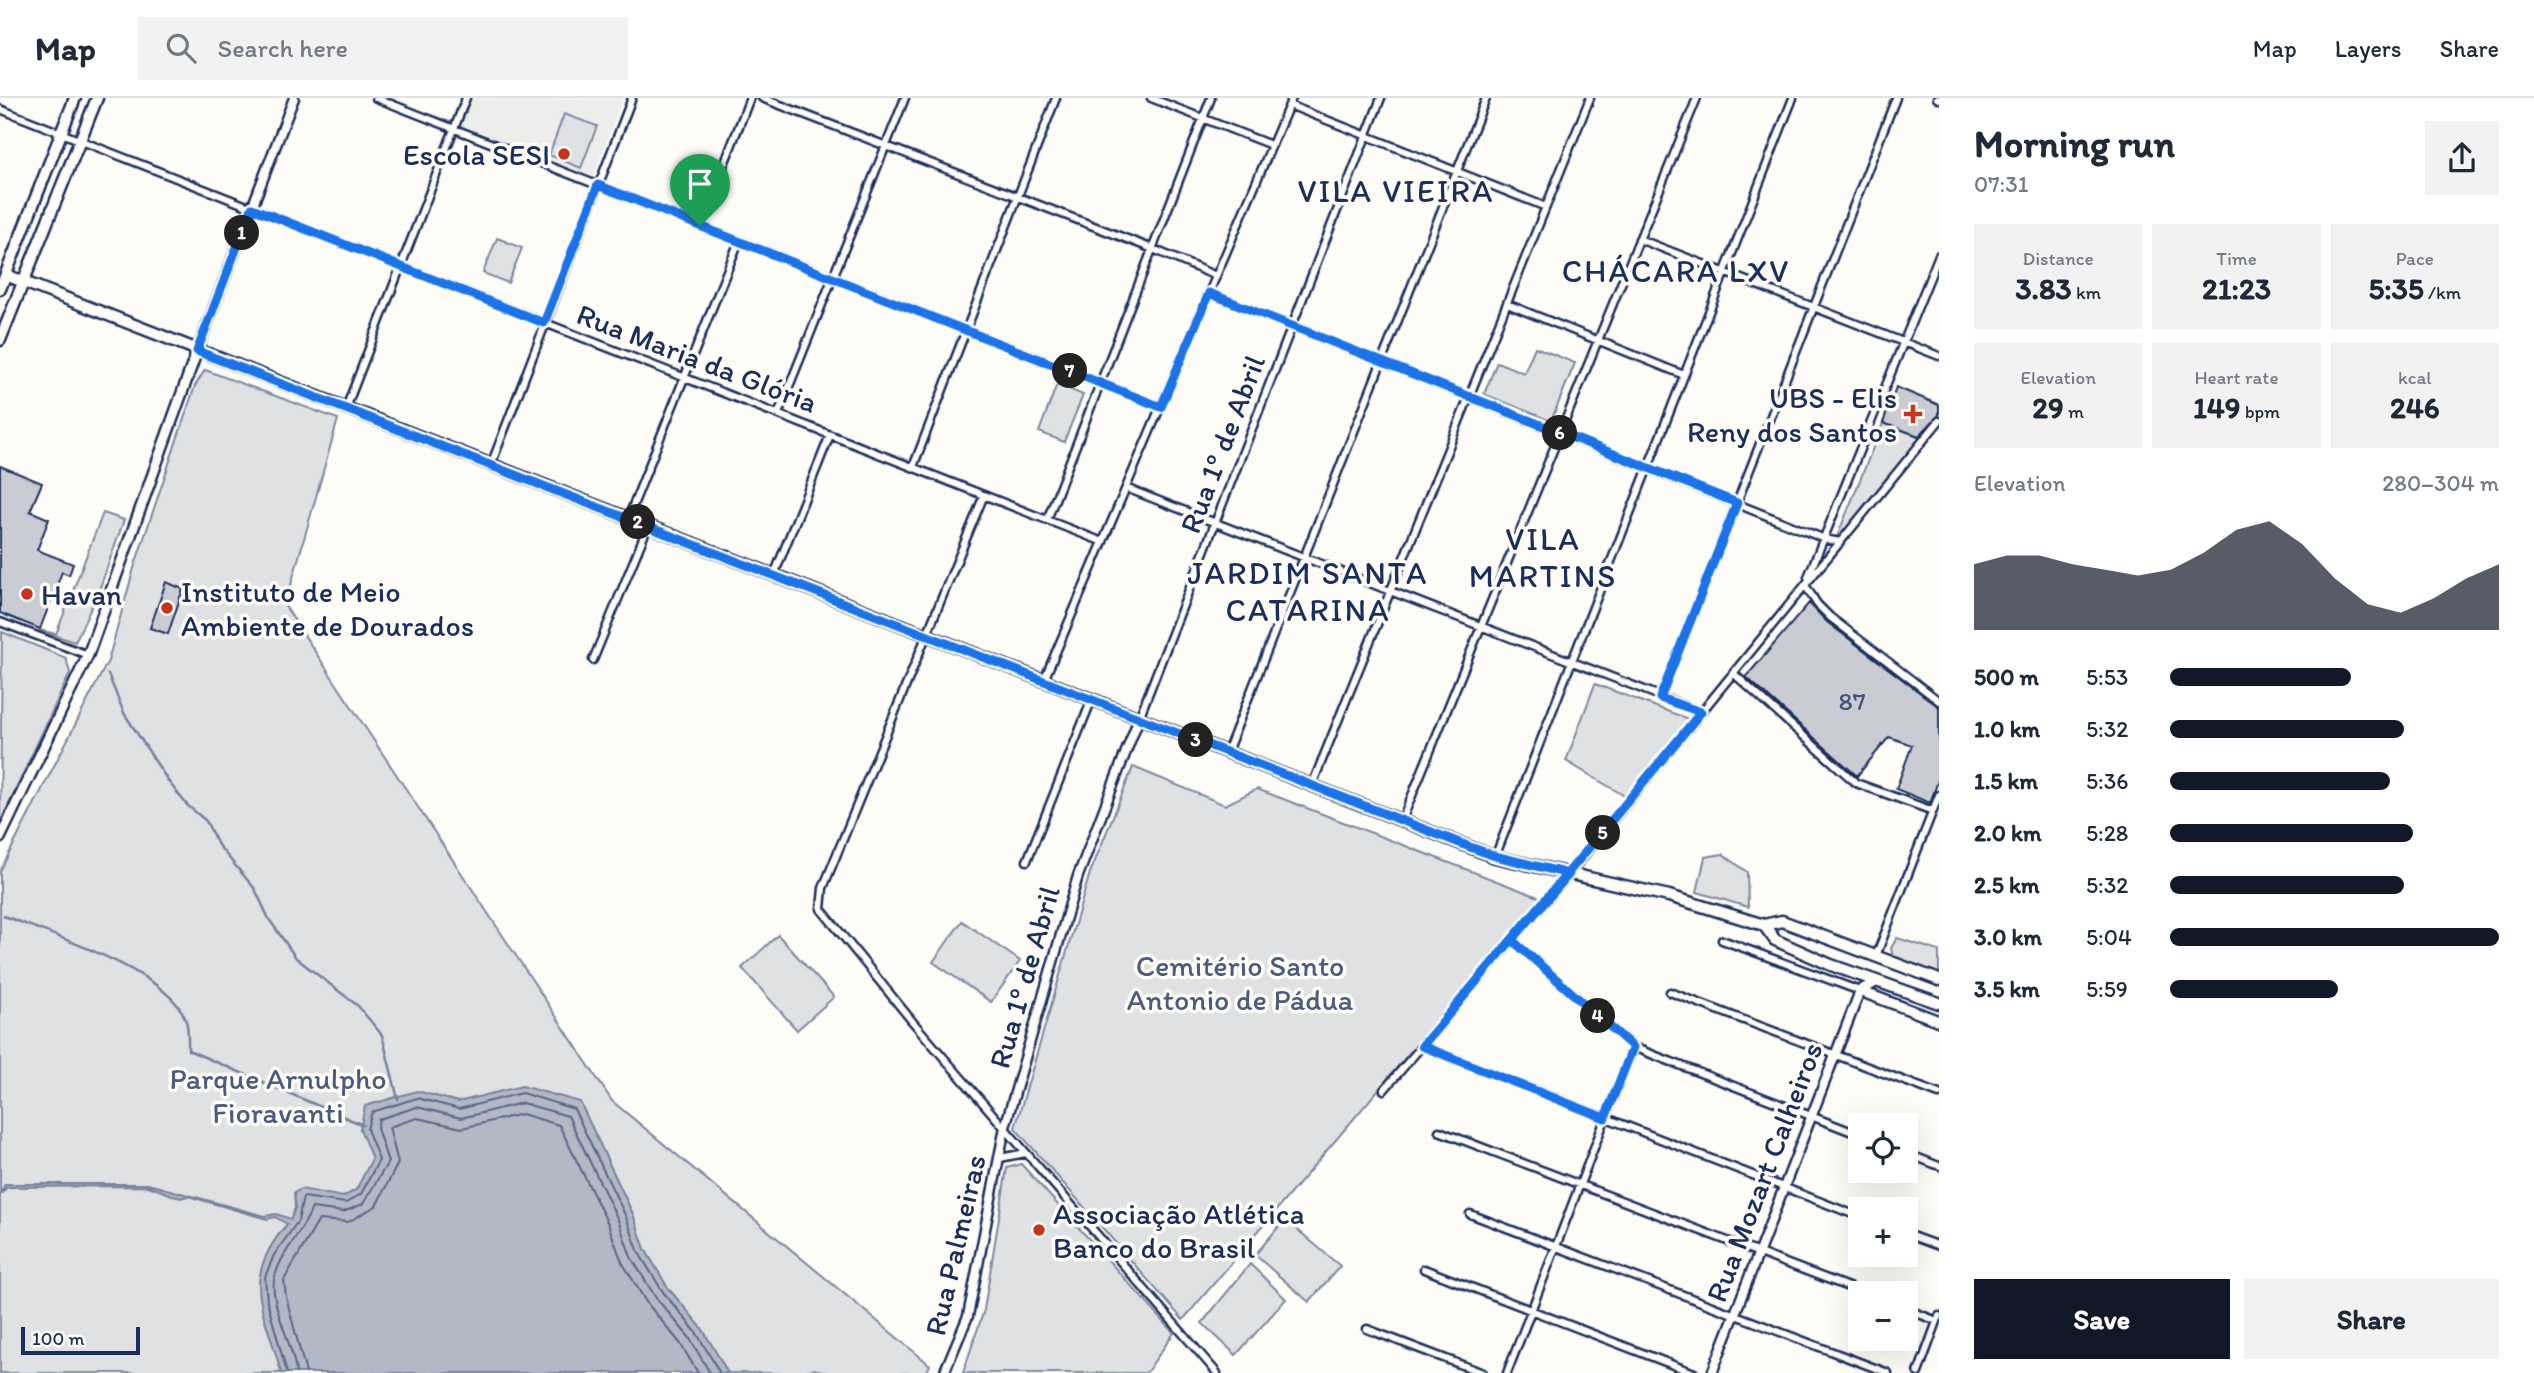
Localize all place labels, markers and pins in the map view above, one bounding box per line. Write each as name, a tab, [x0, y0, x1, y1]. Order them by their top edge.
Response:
place label: Escola SESI	[403, 136, 550, 173]
marker: Escola SESI	[556, 146, 572, 162]
pin	[670, 154, 730, 226]
pin: 1	[224, 216, 260, 250]
pin: 7	[1052, 354, 1088, 388]
place label: UBS - Elis Reny dos Santos	[1687, 379, 1897, 450]
marker: UBS - Elis Reny dos Santos	[1903, 404, 1923, 424]
pin: 6	[1542, 416, 1578, 450]
pin: 2	[620, 504, 656, 540]
place label: Instituto de Meio Ambiente de Dourados	[181, 573, 474, 644]
place label: Havan	[41, 576, 122, 613]
marker: Havan	[19, 586, 35, 602]
marker: Instituto de Meio Ambiente de Dourados	[159, 600, 175, 616]
pin: 3	[1178, 722, 1214, 758]
pin: 5	[1586, 816, 1620, 850]
pin: 4	[1580, 998, 1616, 1034]
place label: Associação Atlética Banco do Brasil	[1053, 1195, 1305, 1266]
marker: Associação Atlética Banco do Brasil	[1031, 1222, 1047, 1238]

